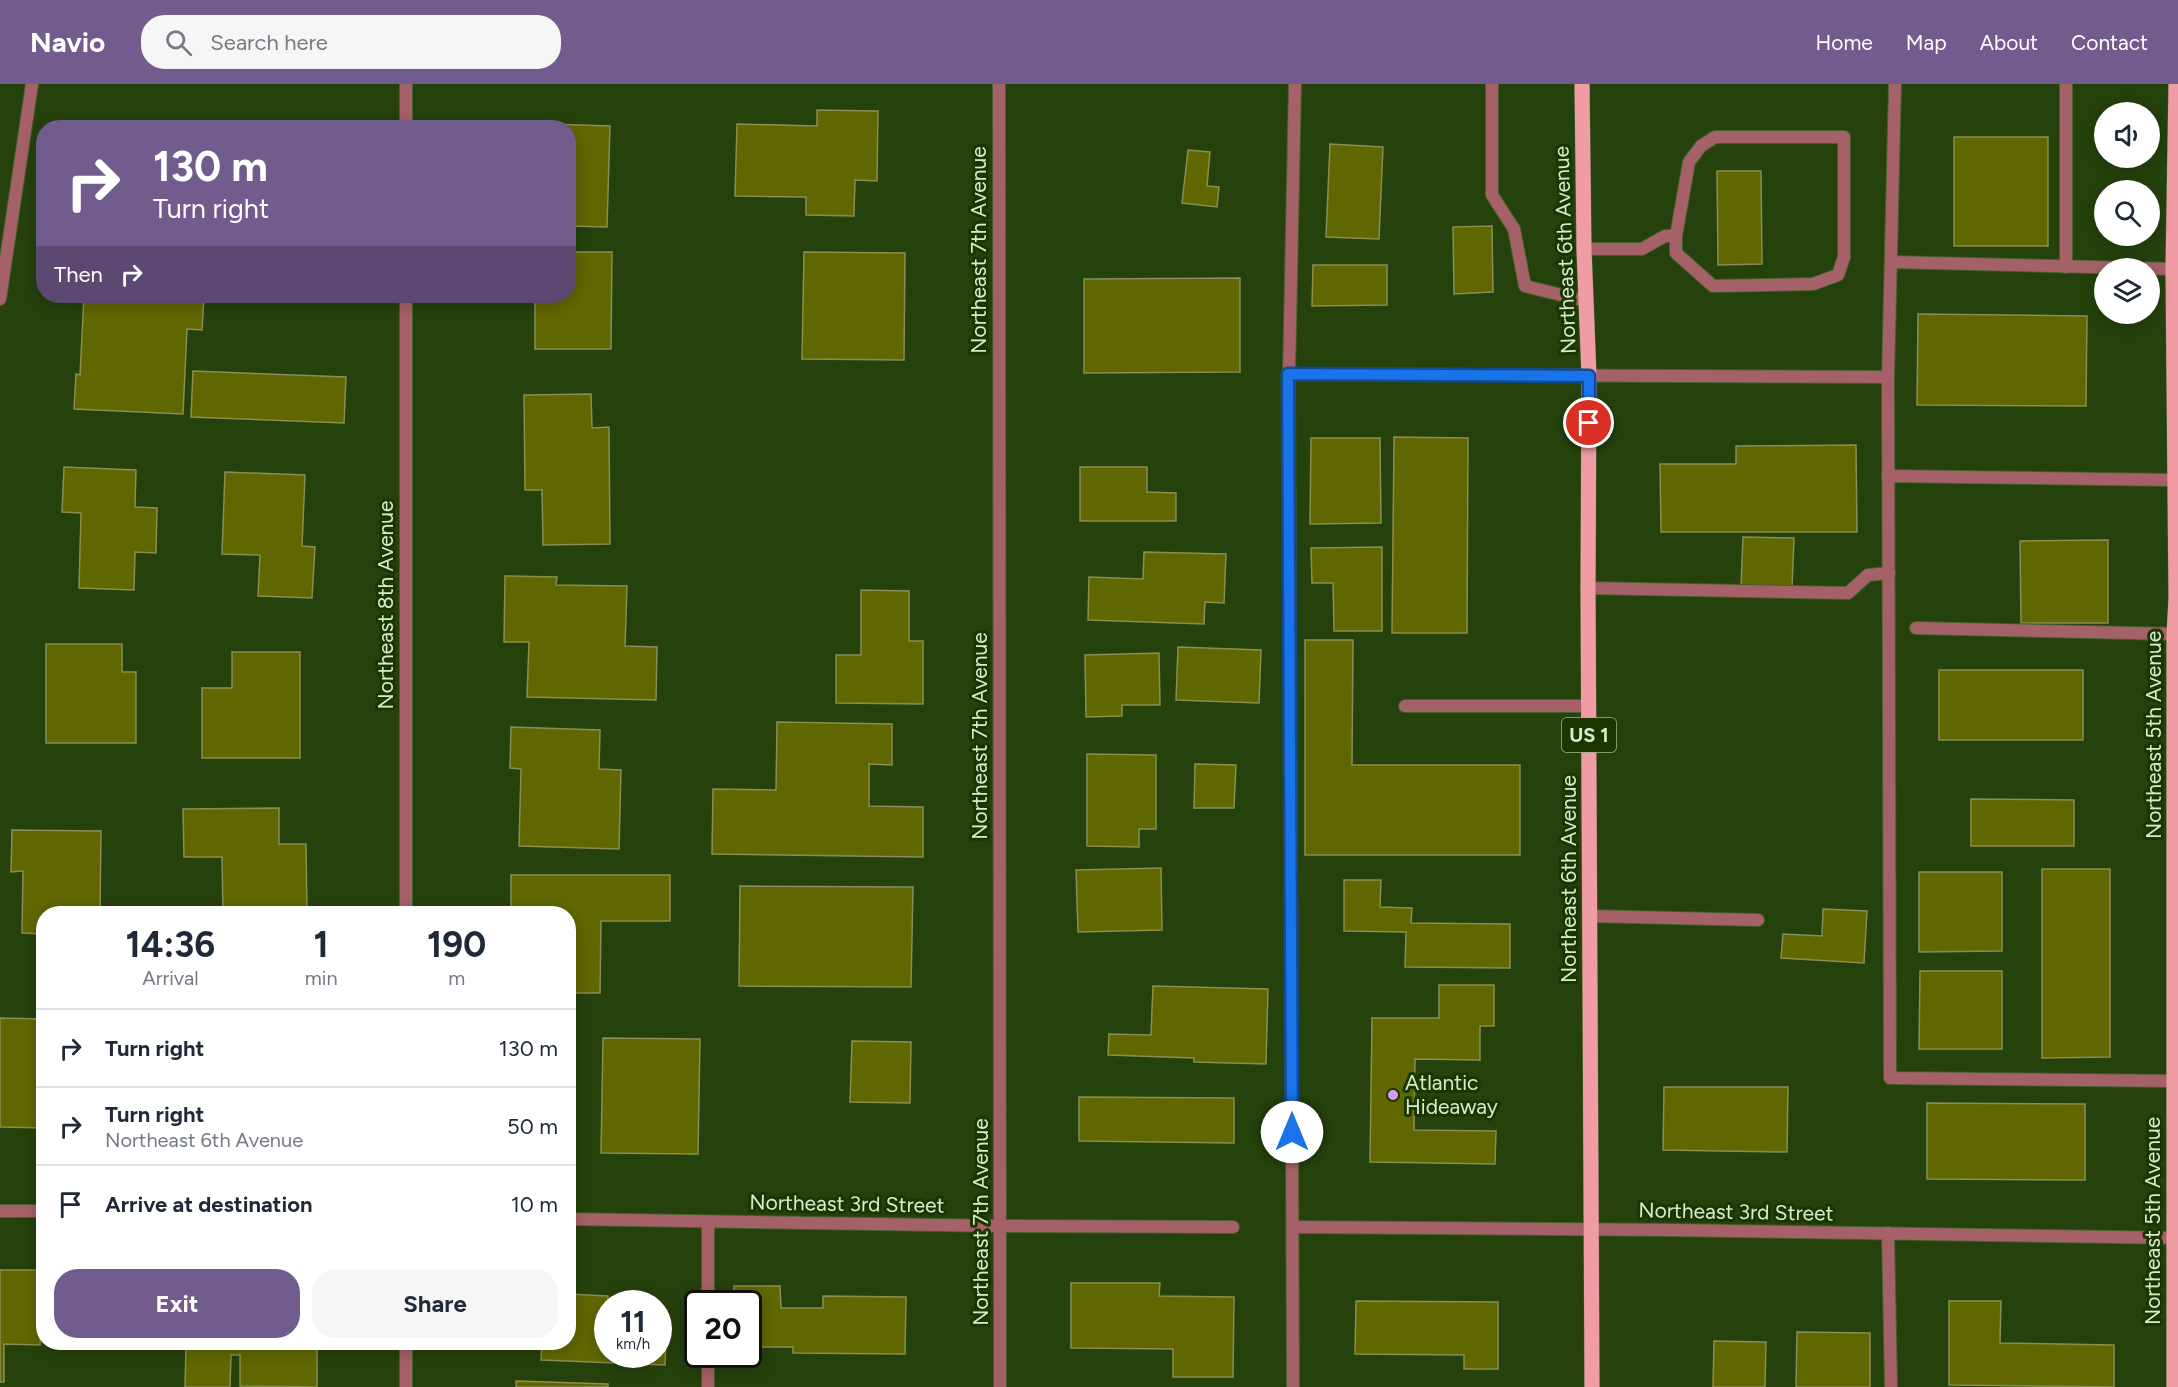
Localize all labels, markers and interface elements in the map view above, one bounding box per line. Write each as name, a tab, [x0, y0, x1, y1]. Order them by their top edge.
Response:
search box	[141, 15, 561, 69]
text: Navio	[30, 25, 105, 59]
icon: search	[162, 26, 195, 59]
text: Search here	[210, 29, 328, 56]
text: Home	[1816, 30, 1873, 55]
text: Map	[1906, 30, 1947, 55]
text: About	[1980, 30, 2038, 55]
text: Contact	[2071, 30, 2148, 55]
map controls	[2094, 102, 2160, 324]
button: sound	[2094, 102, 2160, 168]
text: 130 m	[153, 141, 268, 192]
icon: right	[54, 144, 132, 222]
street label: Northeast 7th Avenue	[966, 146, 991, 354]
street label: Northeast 6th Avenue	[1548, 146, 1581, 354]
button: search	[2094, 180, 2160, 246]
text: Turn right	[153, 192, 269, 225]
icon: right	[115, 258, 148, 291]
button: layers	[2094, 258, 2160, 324]
text: Then	[54, 261, 103, 288]
pin	[1563, 397, 1614, 448]
icon: arrive	[1572, 406, 1605, 439]
street label: Northeast 8th Avenue	[373, 500, 398, 710]
street label: Northeast 5th Avenue	[2141, 631, 2166, 839]
street label: Northeast 7th Avenue	[967, 632, 992, 840]
road number: US 1	[1562, 718, 1616, 752]
street label: Northeast 6th Avenue	[1556, 775, 1581, 983]
text: 14:36	[126, 923, 215, 966]
text: 1	[314, 923, 329, 966]
text: 190	[427, 923, 486, 966]
text: Arrival	[142, 966, 199, 990]
text: min	[305, 966, 338, 990]
text: m	[448, 966, 465, 990]
icon: right	[54, 1032, 87, 1065]
text: Turn right	[105, 1035, 204, 1062]
text: 130 m	[499, 1035, 558, 1062]
place label: Atlantic Hideaway	[1405, 1070, 1498, 1119]
marker: Atlantic Hideaway	[1386, 1088, 1400, 1102]
position arrow	[1260, 1100, 1324, 1164]
text: Turn right	[105, 1101, 204, 1128]
icon: right	[54, 1110, 87, 1143]
text: 50 m	[507, 1113, 558, 1140]
street label: Northeast 5th Avenue	[2140, 1117, 2165, 1325]
street label: Northeast 7th Avenue	[968, 1118, 993, 1326]
text: Northeast 6th Avenue	[105, 1128, 303, 1152]
icon: arrive	[54, 1188, 87, 1221]
street label: Northeast 3rd Street	[749, 1189, 945, 1218]
text: Arrive at destination	[105, 1191, 313, 1218]
text: 10 m	[511, 1191, 558, 1218]
street label: Northeast 3rd Street	[1638, 1197, 1834, 1226]
button: Exit	[54, 1269, 300, 1338]
button: Share	[312, 1269, 558, 1338]
speed limit sign: 20	[684, 1290, 762, 1368]
text: 11	[620, 1303, 646, 1340]
text: km/h	[616, 1335, 650, 1353]

